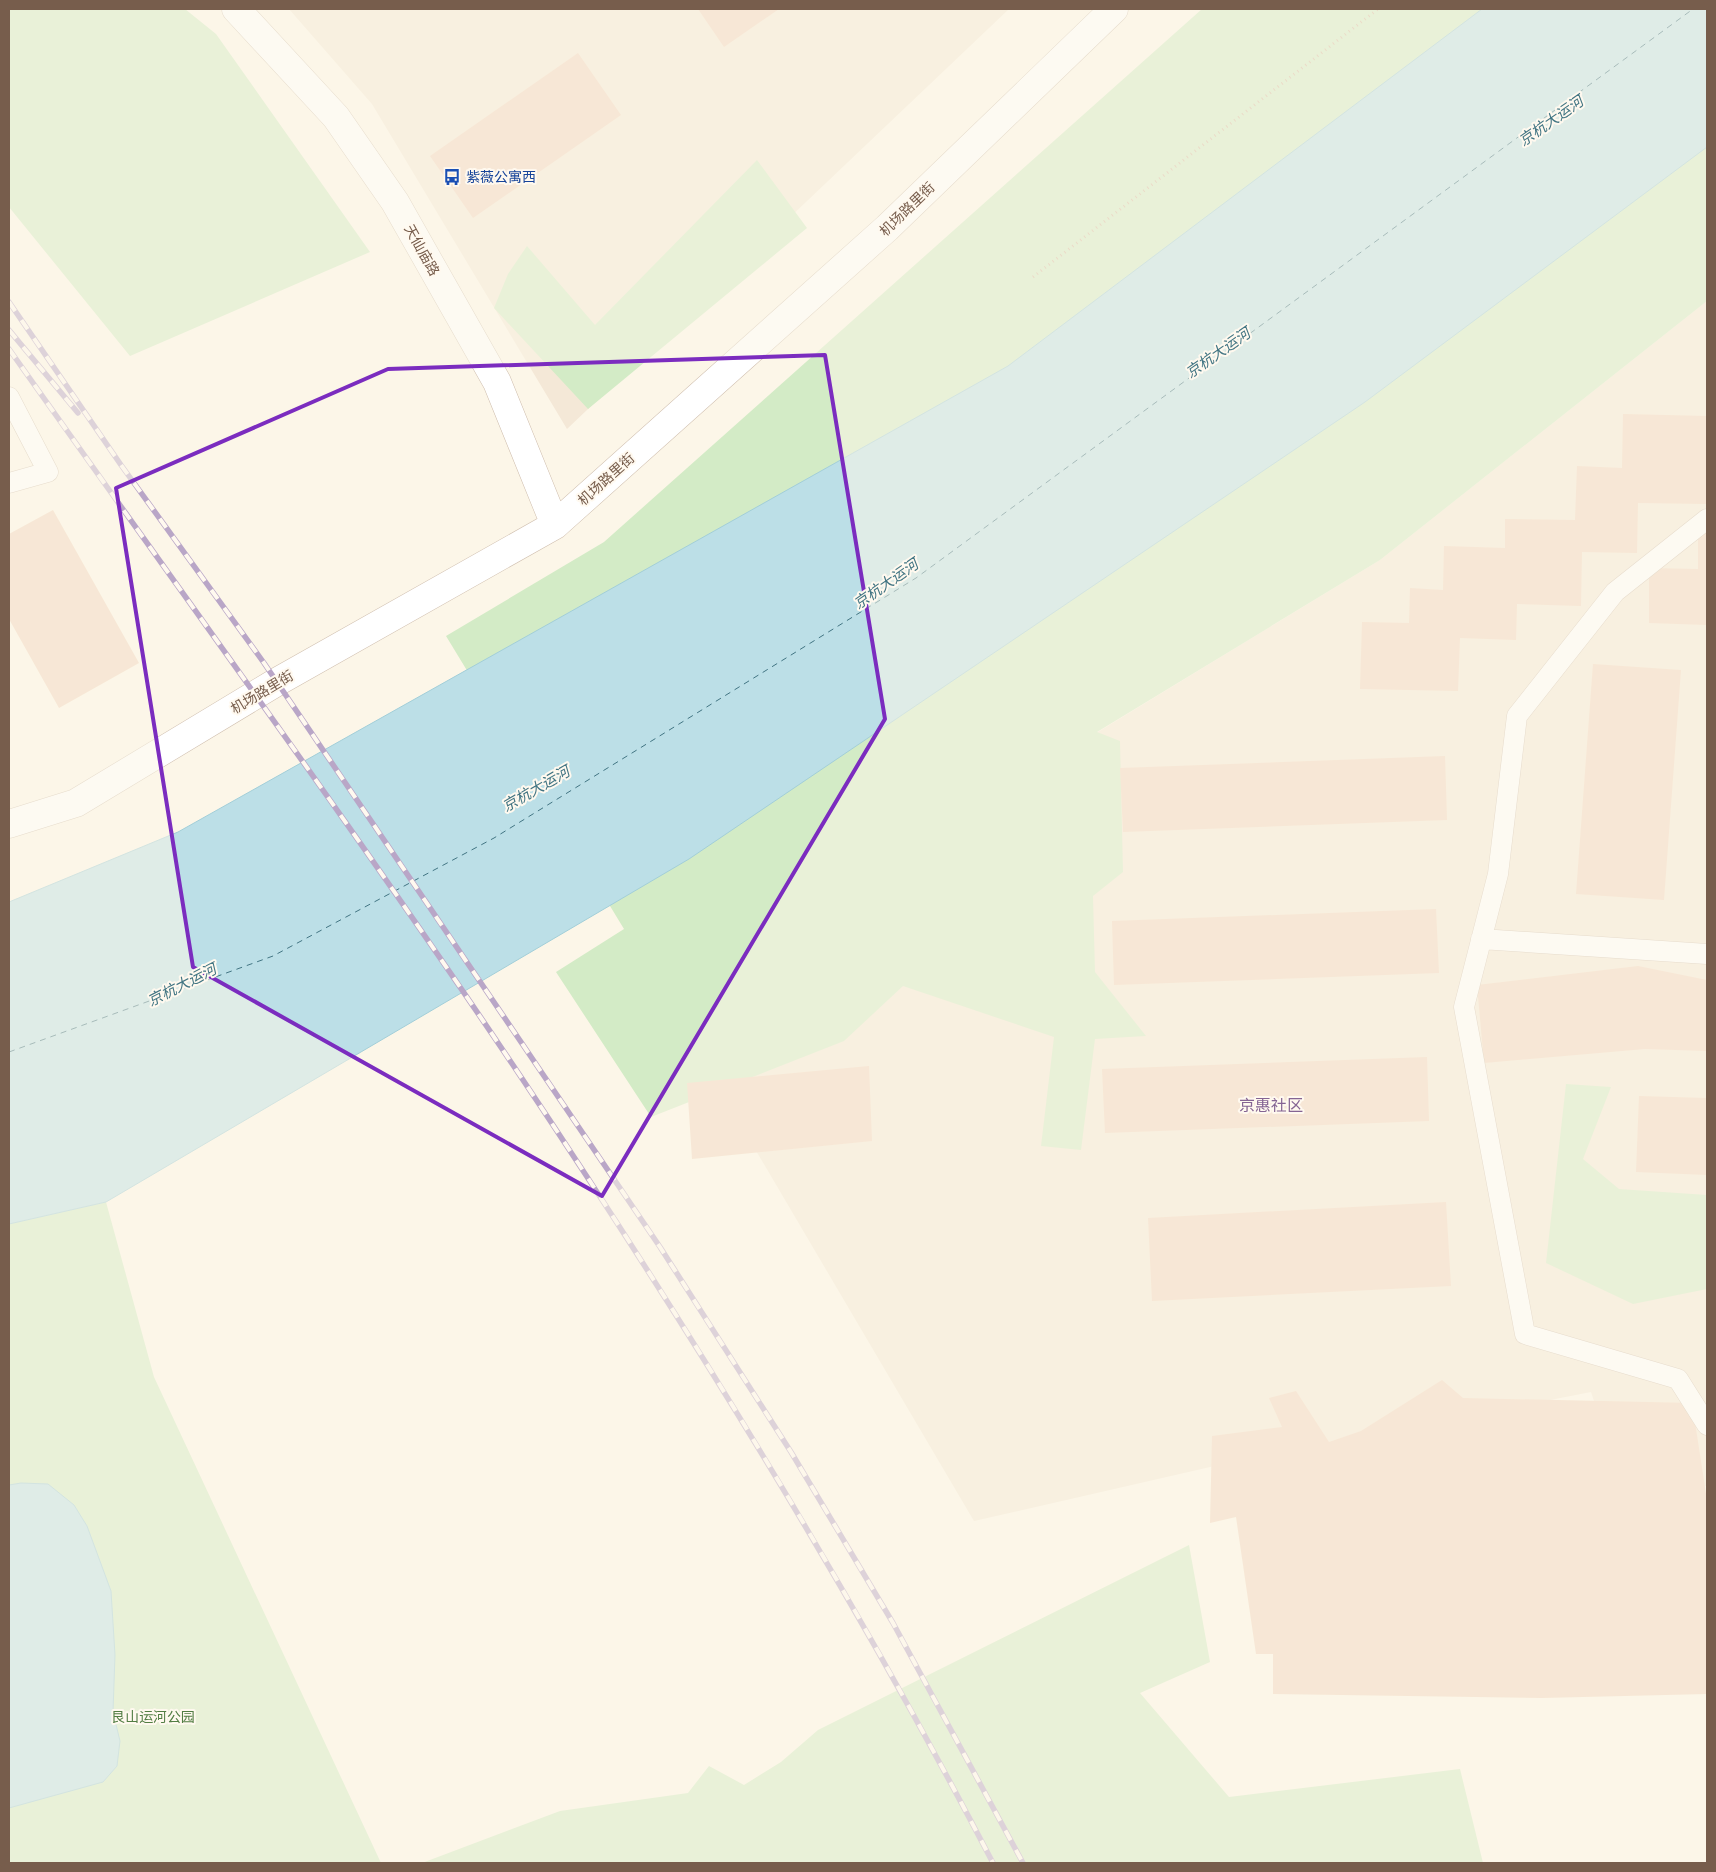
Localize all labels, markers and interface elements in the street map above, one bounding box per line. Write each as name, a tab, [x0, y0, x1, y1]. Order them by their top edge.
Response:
water label: 京杭大运河	[1515, 90, 1589, 150]
bus stop icon: 紫薇公寓西	[442, 167, 462, 187]
place label: 紫薇公寓西	[466, 169, 536, 185]
street label: 机场路里街	[876, 179, 938, 239]
street label: 天仙庙路	[401, 222, 443, 278]
water label: 京杭大运河	[1182, 322, 1256, 382]
street label: 机场路里街	[575, 450, 637, 508]
water label: 京杭大运河	[850, 553, 924, 613]
street label: 机场路里街	[228, 667, 296, 717]
water label: 京杭大运河	[499, 761, 576, 816]
water label: 京杭大运河	[144, 959, 222, 1010]
district label: 京惠社区	[1239, 1096, 1303, 1115]
park label: 艮山运河公园	[111, 1709, 195, 1725]

